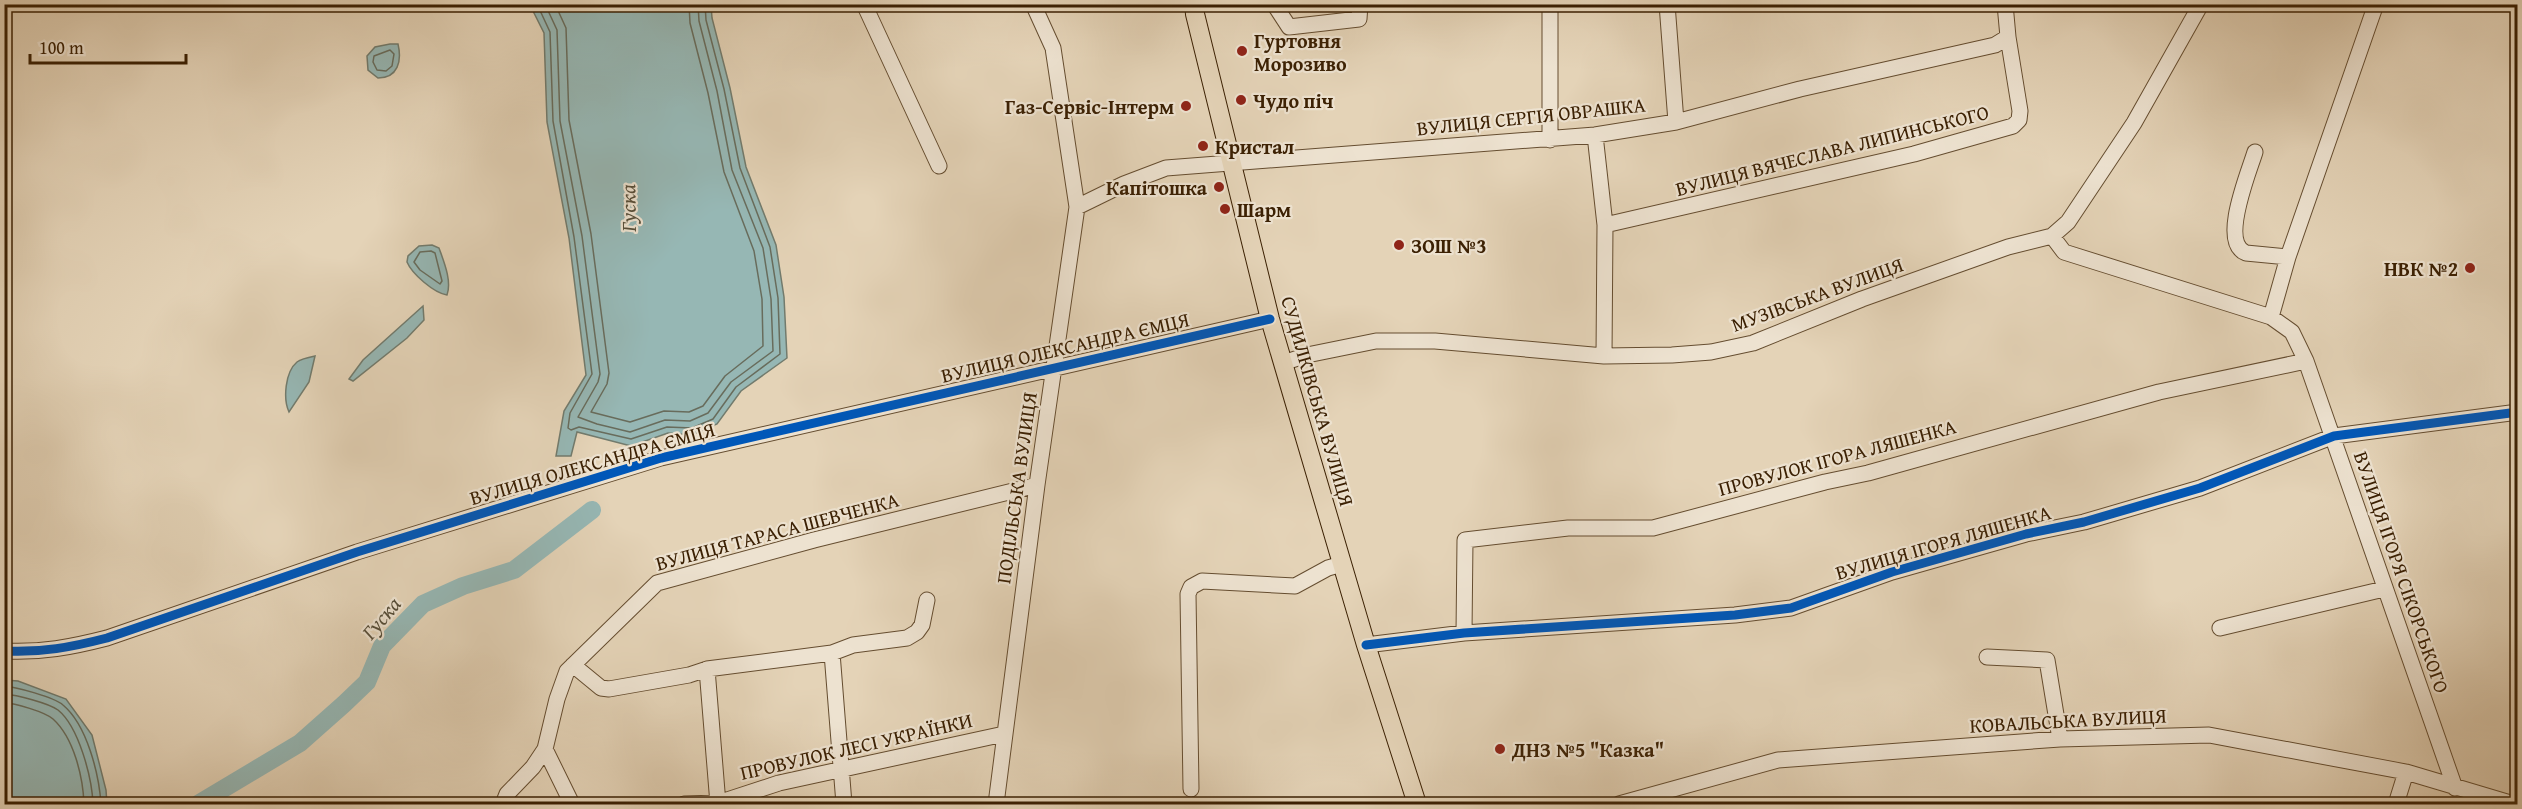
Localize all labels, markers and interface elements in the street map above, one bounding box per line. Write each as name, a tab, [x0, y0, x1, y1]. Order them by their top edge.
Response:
place label: Гуртовня Морозиво	[1254, 26, 1347, 78]
scale bar	[30, 27, 186, 65]
text: 100 m	[39, 34, 84, 61]
marker: Гуртовня Морозиво	[1235, 44, 1249, 58]
place label: Чудо піч	[1253, 86, 1334, 115]
street label: ВУЛИЦЯ СЕРГІЯ ОВРАШКА	[1415, 90, 1647, 142]
place label: Газ-Сервіс-Інтерм	[1005, 92, 1174, 121]
marker: Чудо піч	[1234, 93, 1248, 107]
street label: ВУЛИЦЯ ВЯЧЕСЛАВА ЛИПИНСЬКОГО	[1672, 97, 1992, 203]
marker: Газ-Сервіс-Інтерм	[1179, 99, 1193, 113]
place label: Кристал	[1215, 132, 1294, 161]
marker: Кристал	[1196, 139, 1210, 153]
place label: Капітошка	[1106, 173, 1208, 202]
marker: Капітошка	[1212, 180, 1226, 194]
water label: Гуска	[612, 184, 644, 233]
place label: Шарм	[1237, 195, 1291, 224]
marker: Шарм	[1218, 202, 1232, 216]
place label: ЗОШ №3	[1411, 231, 1487, 260]
marker: ЗОШ №3	[1392, 238, 1406, 252]
street label: МУЗІВСЬКА ВУЛИЦЯ	[1727, 249, 1907, 339]
place label: НВК №2	[2384, 254, 2458, 283]
marker: НВК №2	[2463, 261, 2477, 275]
street label: СУДИЛКІВСЬКА ВУЛИЦЯ	[1274, 293, 1362, 510]
street label: ВУЛИЦЯ ОЛЕКСАНДРА ЄМЦЯ	[938, 304, 1192, 390]
street label: ПОДІЛЬСЬКА ВУЛИЦЯ	[988, 390, 1044, 586]
street label: ПРОВУЛОК ІГОРА ЛЯШЕНКА	[1715, 411, 1959, 503]
street label: ВУЛИЦЯ ОЛЕКСАНДРА ЄМЦЯ	[466, 414, 718, 512]
street label: ВУЛИЦЯ ІГОРЯ СІКОРСЬКОГО	[2347, 447, 2457, 697]
street label: ВУЛИЦЯ ТАРАСА ШЕВЧЕНКА	[652, 485, 902, 577]
street label: ВУЛИЦЯ ІГОРЯ ЛЯШЕНКА	[1832, 497, 2054, 587]
water label: Гуска	[353, 590, 408, 647]
street label: КОВАЛЬСЬКА ВУЛИЦЯ	[1969, 700, 2167, 740]
street label: ПРОВУЛОК ЛЕСІ УКРАЇНКИ	[737, 705, 975, 787]
place label: ДНЗ №5 "Казка"	[1511, 735, 1664, 764]
marker: ДНЗ №5 "Казка"	[1493, 742, 1507, 756]

